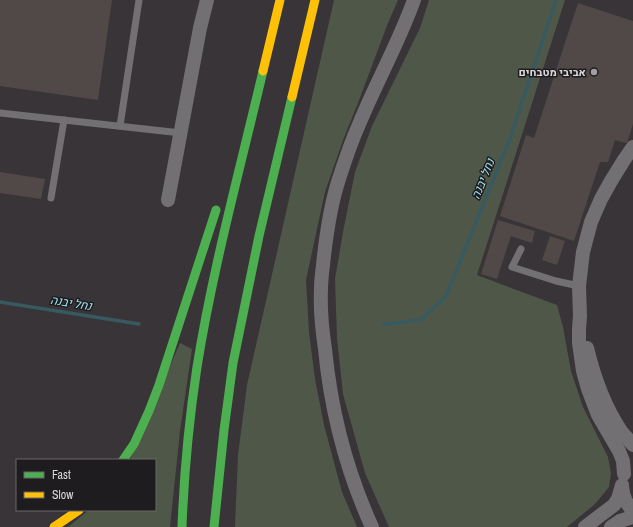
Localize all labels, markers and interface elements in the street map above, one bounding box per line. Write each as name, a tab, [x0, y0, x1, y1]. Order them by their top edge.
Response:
place label: אביבי מטבחים	[519, 65, 586, 79]
marker: אביבי מטבחים	[589, 67, 599, 77]
water label: נחל יבנה	[468, 155, 499, 201]
water label: נחל יבנה	[49, 292, 95, 314]
legend	[16, 459, 156, 511]
text: Fast	[52, 467, 71, 483]
text: Slow	[52, 487, 74, 503]

